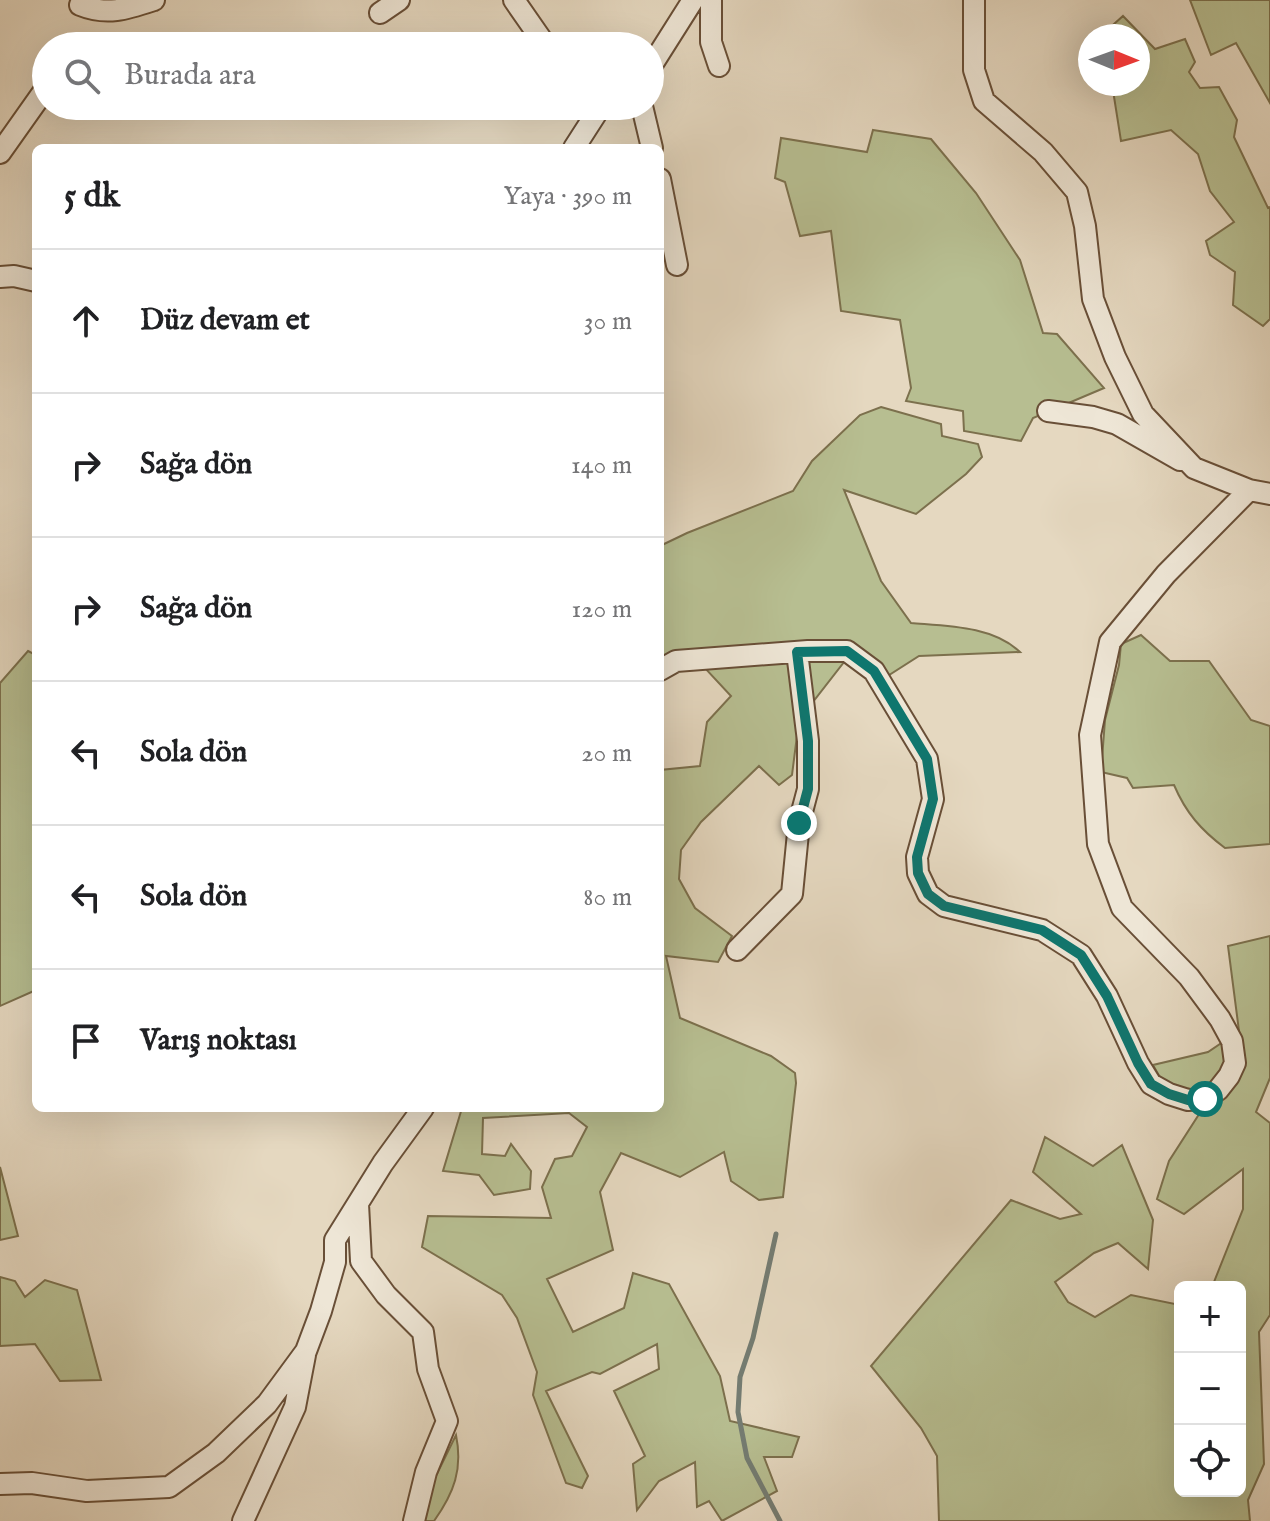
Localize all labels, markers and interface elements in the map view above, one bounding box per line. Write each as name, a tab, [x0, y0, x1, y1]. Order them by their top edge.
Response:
north arrow	[1078, 24, 1150, 96]
search box	[32, 32, 664, 120]
icon: search	[60, 54, 104, 98]
text: Burada ara	[124, 57, 256, 95]
text: 5 dk	[64, 175, 120, 218]
text: Yaya · 390 m	[504, 180, 632, 213]
icon: ahead	[64, 299, 108, 343]
text: Düz devam et	[140, 302, 310, 340]
text: 30 m	[584, 305, 632, 338]
icon: right	[64, 443, 108, 487]
text: Sağa dön	[140, 446, 252, 484]
text: 140 m	[571, 449, 632, 482]
icon: right	[64, 587, 108, 631]
text: Sağa dön	[140, 590, 252, 628]
text: 120 m	[572, 593, 632, 626]
icon: left	[64, 731, 108, 775]
text: Sola dön	[140, 734, 247, 772]
text: 20 m	[581, 737, 632, 770]
route end	[781, 805, 817, 841]
icon: left	[64, 875, 108, 919]
text: Sola dön	[140, 878, 247, 916]
text: 80 m	[583, 881, 632, 914]
icon: arrive	[64, 1019, 108, 1063]
text: Varış noktası	[140, 1022, 297, 1060]
route start	[1187, 1081, 1223, 1117]
map controls	[1174, 1281, 1246, 1497]
button: +	[1174, 1281, 1246, 1353]
button: −	[1174, 1353, 1246, 1425]
button: locate	[1174, 1425, 1246, 1497]

